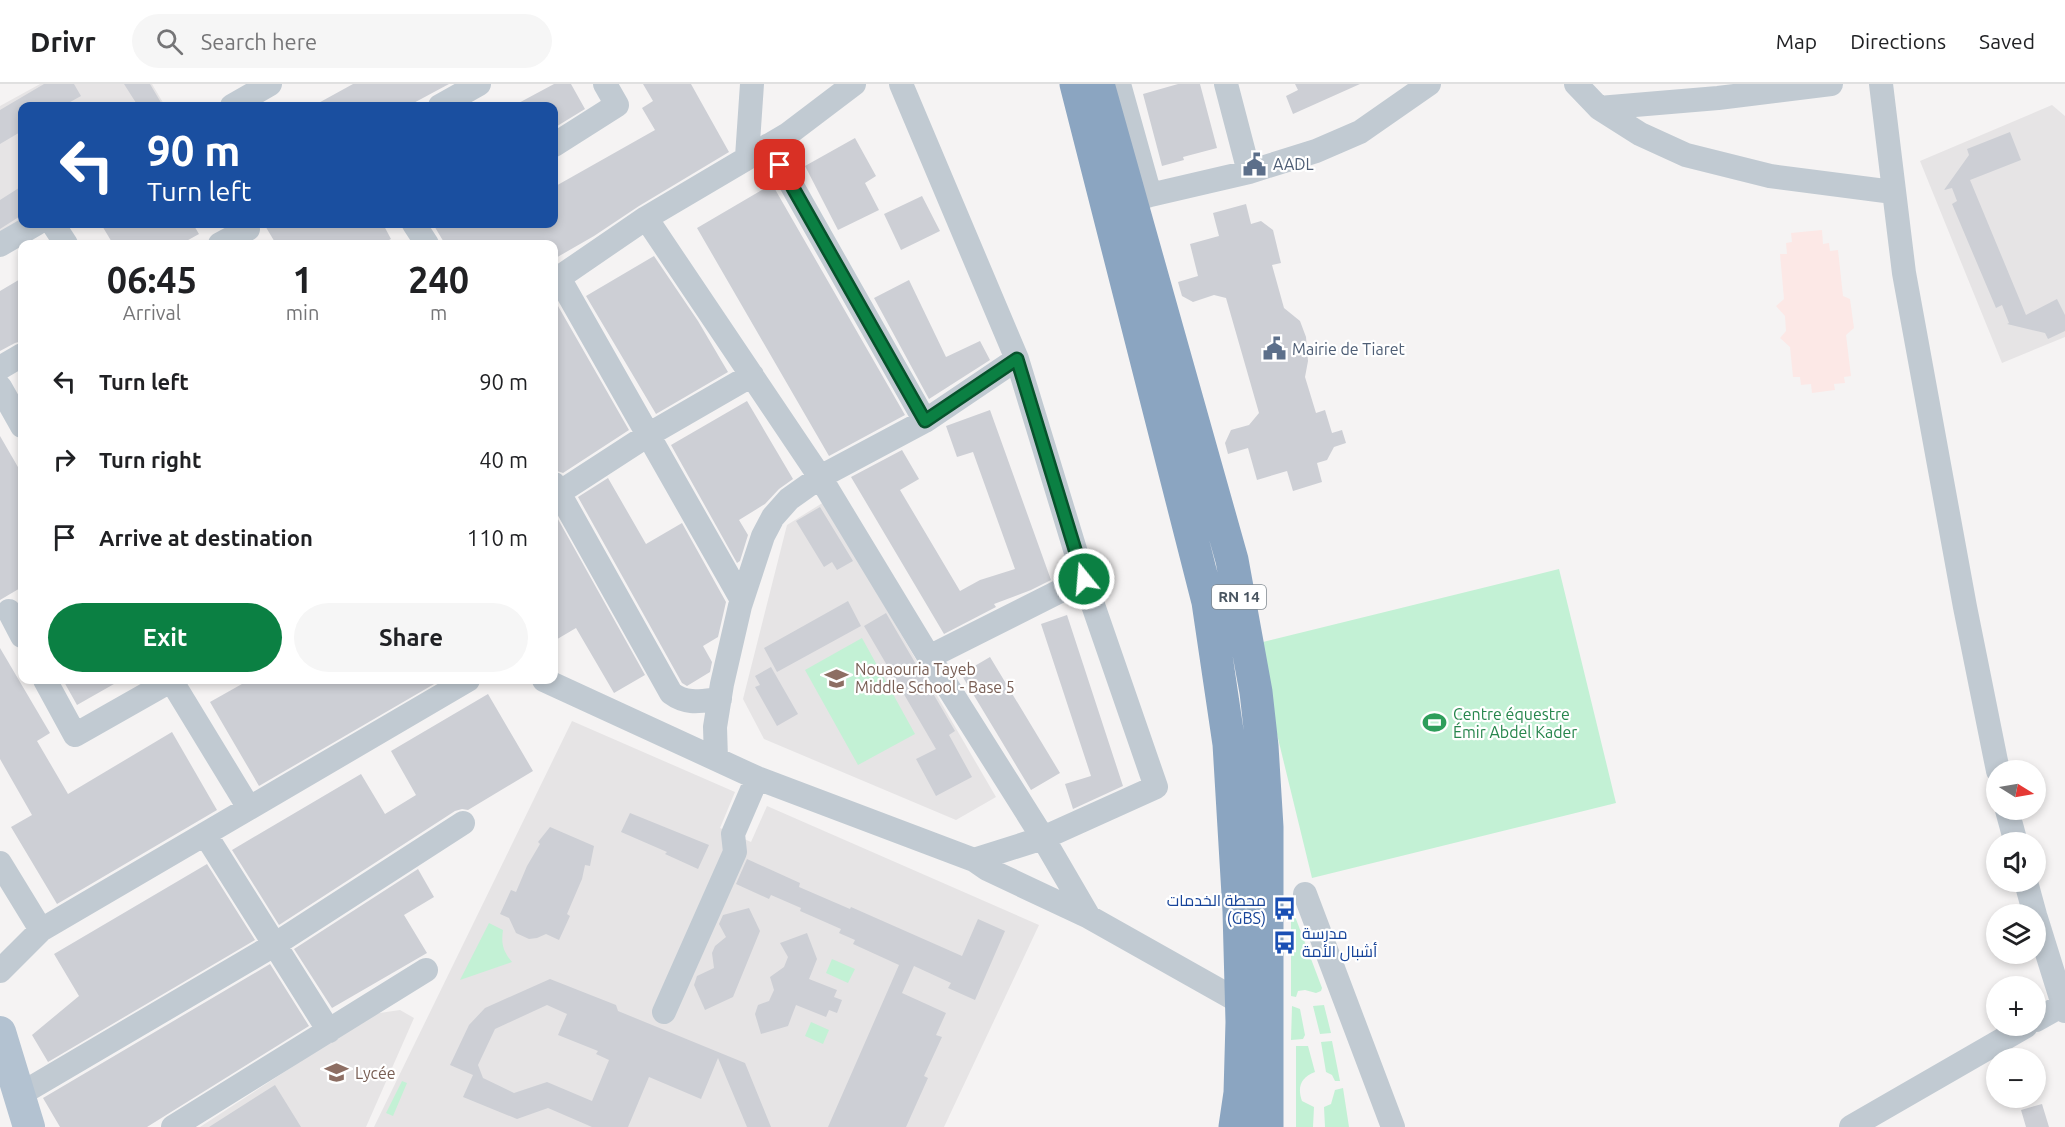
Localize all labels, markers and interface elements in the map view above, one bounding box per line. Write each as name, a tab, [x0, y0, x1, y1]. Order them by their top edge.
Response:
search box	[132, 14, 552, 68]
icon: search	[153, 25, 186, 58]
text: Drivr	[30, 26, 96, 57]
text: Search here	[201, 29, 317, 54]
text: Map	[1776, 29, 1817, 53]
text: Directions	[1850, 29, 1946, 53]
text: Saved	[1979, 29, 2035, 53]
icon: left	[48, 126, 126, 204]
text: 90 m	[147, 127, 241, 174]
pin	[754, 139, 805, 190]
icon: arrive	[763, 148, 796, 181]
public building icon: AADL	[1242, 151, 1268, 177]
place label: AADL	[1273, 155, 1314, 173]
text: Turn left	[147, 176, 251, 206]
text: 06:45	[107, 259, 197, 300]
text: 1	[292, 259, 313, 300]
text: 240	[408, 259, 469, 300]
text: Arrival	[123, 301, 181, 324]
text: min	[286, 301, 319, 324]
text: m	[430, 301, 447, 324]
public building icon: Mairie de Tiaret	[1261, 336, 1287, 362]
place label: Mairie de Tiaret	[1292, 340, 1406, 358]
icon: left	[48, 365, 81, 398]
text: Turn left	[99, 369, 189, 394]
text: 90 m	[479, 369, 528, 394]
icon: right	[48, 443, 81, 476]
text: Turn right	[99, 447, 201, 472]
text: 40 m	[479, 447, 528, 472]
icon: arrive	[48, 521, 81, 554]
text: Arrive at destination	[99, 525, 313, 550]
text: 110 m	[467, 525, 528, 550]
position arrow	[1052, 547, 1116, 611]
road number: RN 14	[1212, 585, 1266, 609]
button: Exit	[48, 603, 282, 672]
button: Share	[294, 603, 528, 672]
place label: Nouaouria Tayeb Middle School - Base 5	[855, 660, 1015, 696]
school or university icon: Nouaouria Tayeb Middle School - Base 5	[824, 665, 850, 691]
place label: Centre équestre Émir Abdel Kader	[1453, 705, 1577, 741]
sports icon: Centre équestre Émir Abdel Kader	[1422, 710, 1448, 736]
north arrow	[1986, 760, 2046, 820]
map controls	[1986, 760, 2046, 1108]
button: sound	[1986, 832, 2046, 892]
place label: محطة الخدمات (GBS)	[1167, 891, 1266, 928]
bus stop icon: محطة الخدمات (GBS)	[1271, 896, 1297, 922]
button: layers	[1986, 904, 2046, 964]
place label: مدرسة أشبال الأمة	[1302, 924, 1377, 962]
bus stop icon: مدرسة أشبال الأمة	[1271, 929, 1297, 955]
button: +	[1986, 976, 2046, 1036]
button: −	[1986, 1048, 2046, 1108]
school or university icon: Lycée	[324, 1060, 350, 1086]
place label: Lycée	[355, 1064, 396, 1082]

